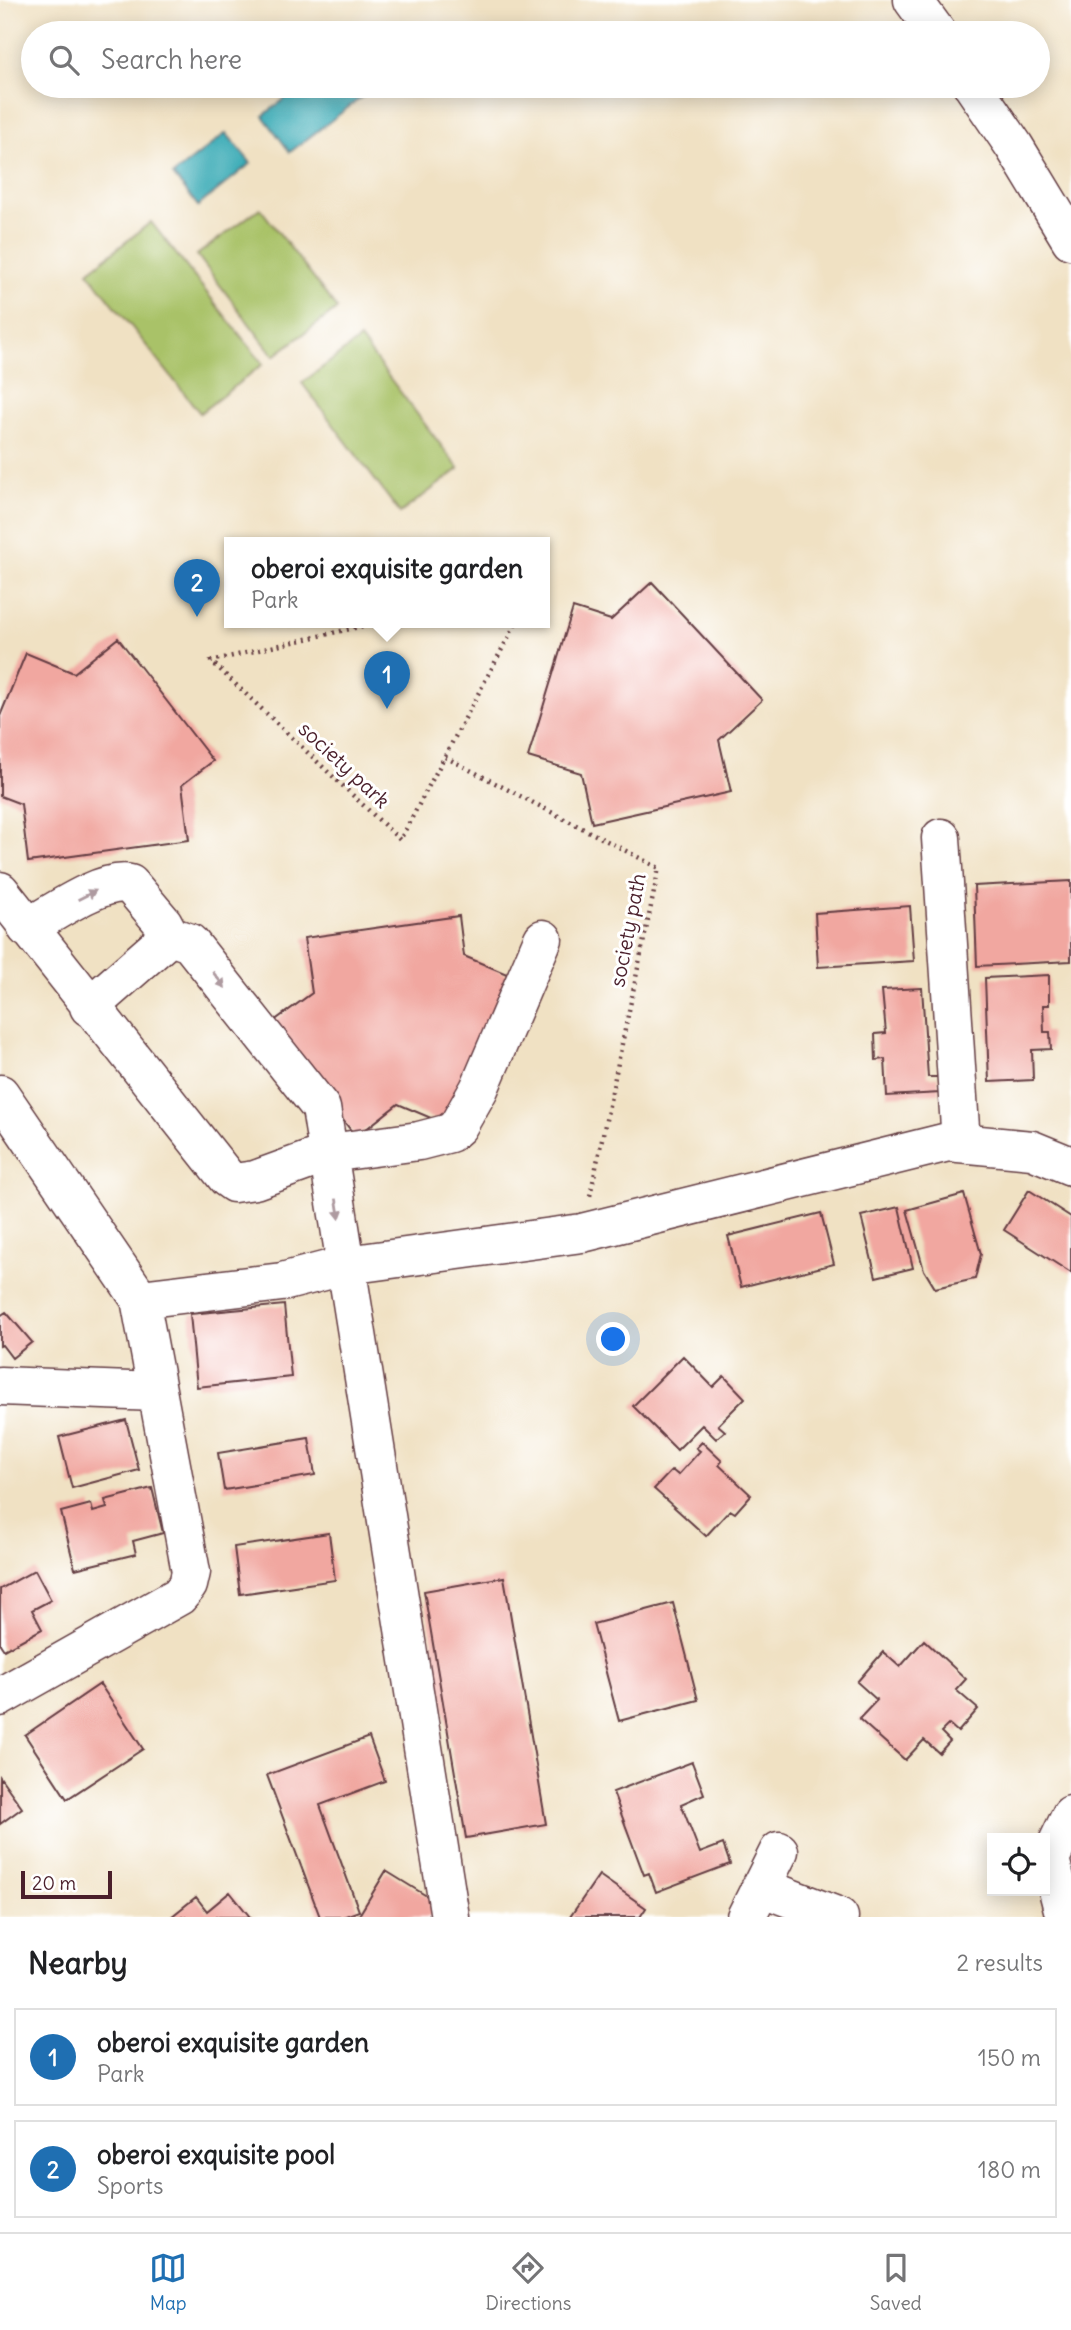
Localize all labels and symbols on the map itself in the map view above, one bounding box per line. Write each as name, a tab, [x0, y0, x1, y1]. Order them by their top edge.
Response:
pin: 2	[174, 559, 220, 617]
pin: 1	[364, 651, 410, 709]
street label: society park	[293, 715, 396, 814]
street label: society path	[603, 871, 652, 989]
one-way arrow	[77, 890, 97, 901]
one-way arrow	[212, 970, 227, 988]
one-way arrow	[333, 1198, 344, 1220]
your location	[596, 1322, 630, 1356]
scale bar	[21, 1868, 112, 1900]

